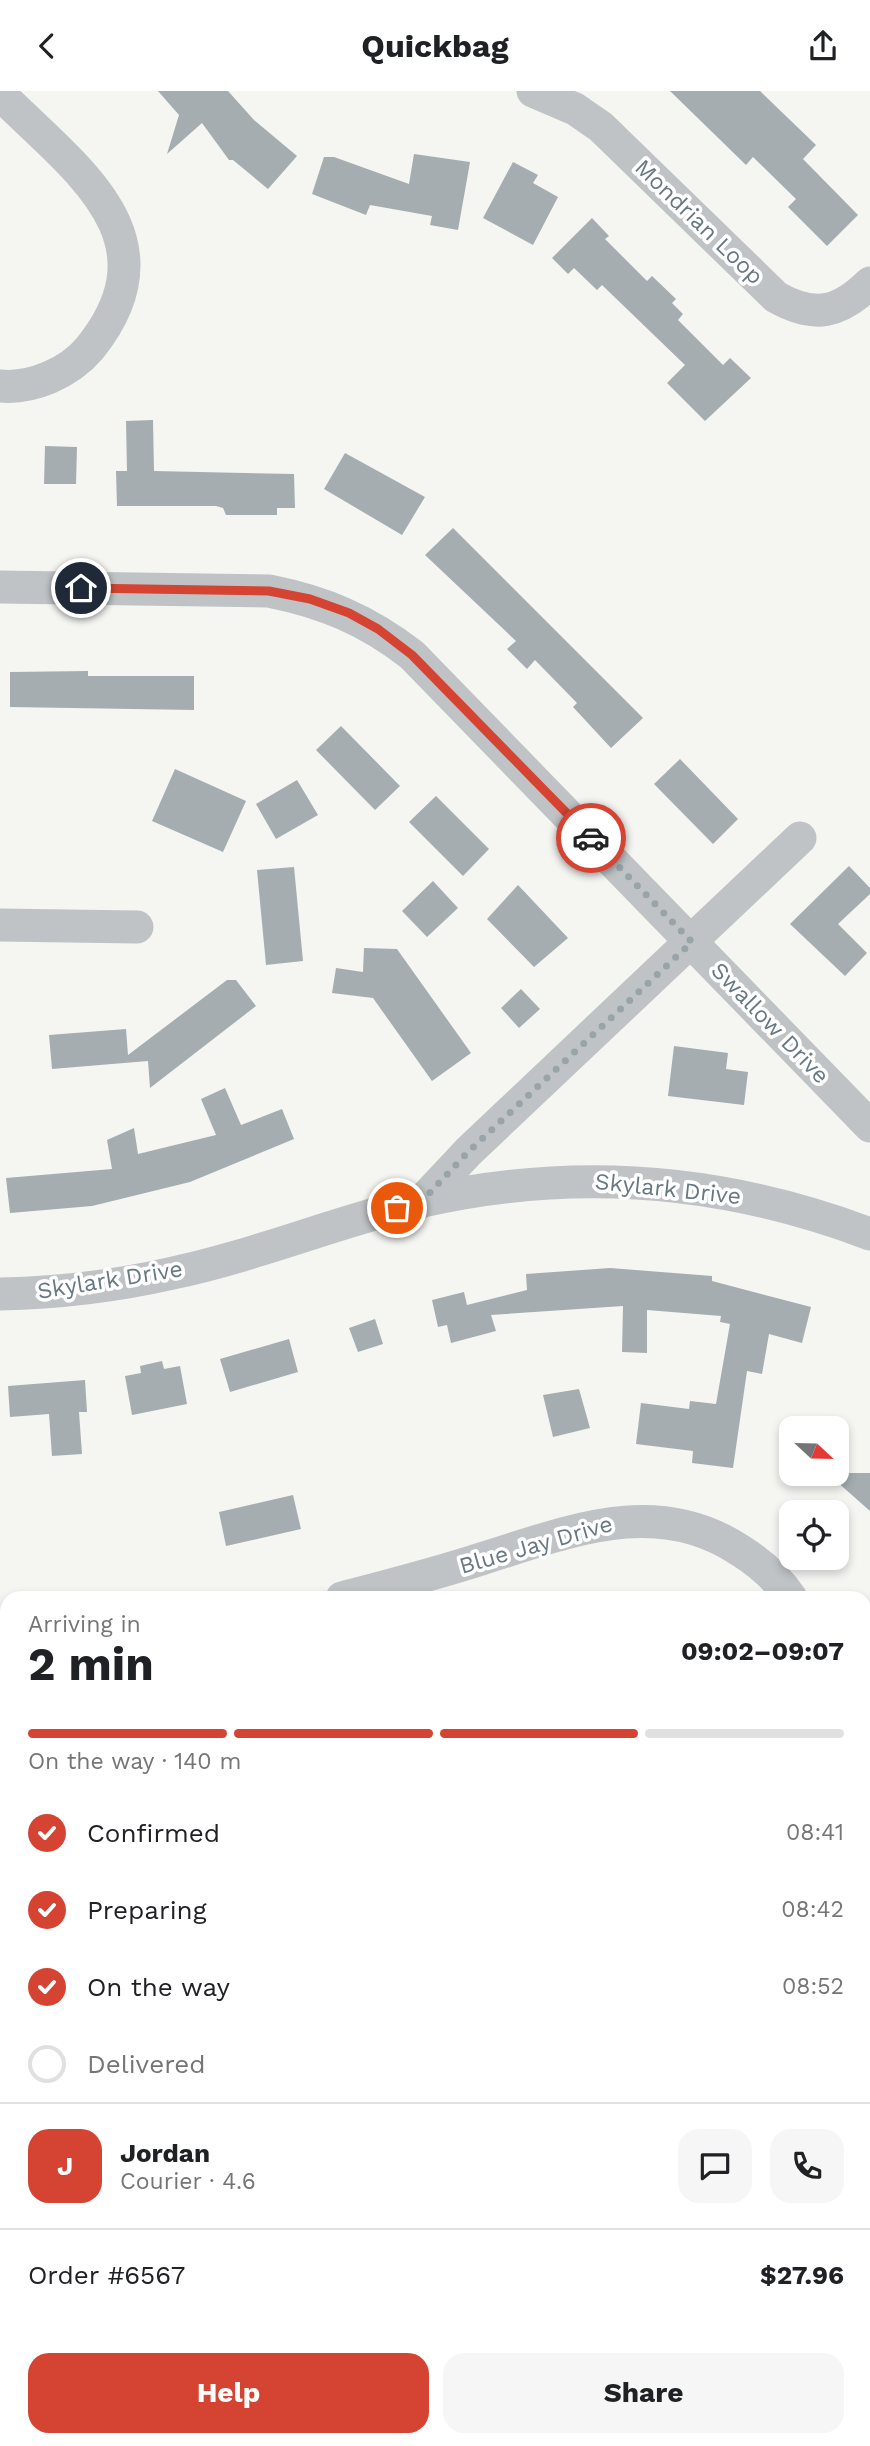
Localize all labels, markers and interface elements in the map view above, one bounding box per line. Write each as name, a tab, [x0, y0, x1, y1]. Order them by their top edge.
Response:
icon: back	[28, 27, 66, 65]
text: Quickbag	[361, 27, 509, 65]
icon: share	[804, 27, 842, 65]
street label: Mondrian Loop	[629, 154, 769, 290]
pin	[51, 558, 111, 618]
icon: home	[62, 569, 100, 607]
courier	[556, 803, 626, 873]
icon: car	[572, 819, 610, 857]
street label: Swallow Drive	[705, 957, 835, 1089]
street label: Skylark Drive	[594, 1168, 742, 1210]
pin	[367, 1178, 427, 1238]
icon: bag	[378, 1189, 416, 1227]
street label: Skylark Drive	[35, 1255, 185, 1305]
north arrow	[779, 1416, 849, 1486]
map controls	[779, 1416, 849, 1570]
button: locate	[779, 1500, 849, 1570]
street label: Blue Jay Drive	[456, 1510, 616, 1580]
text: Arriving in	[28, 1611, 141, 1638]
text: 09:02–09:07	[681, 1636, 844, 1666]
text: 2 min	[28, 1637, 154, 1691]
text: On the way · 140 m	[28, 1748, 241, 1775]
icon: check	[28, 1814, 66, 1852]
text: Confirmed	[87, 1818, 220, 1848]
text: 08:41	[786, 1819, 844, 1846]
icon: check	[28, 1891, 66, 1929]
text: Preparing	[87, 1895, 207, 1925]
text: 08:42	[781, 1896, 844, 1923]
icon: check	[28, 1968, 66, 2006]
text: On the way	[87, 1972, 230, 2002]
text: 08:52	[782, 1973, 844, 2000]
text: Delivered	[87, 2049, 206, 2079]
button: chat	[678, 2129, 752, 2203]
button: phone	[770, 2129, 844, 2203]
text: Jordan	[120, 2138, 210, 2168]
text: J	[57, 2151, 73, 2181]
text: Courier · 4.6	[120, 2168, 256, 2195]
text: Order #6567	[28, 2260, 185, 2290]
text: $27.96	[760, 2260, 844, 2290]
button: Help	[28, 2353, 429, 2433]
button: Share	[443, 2353, 844, 2433]

